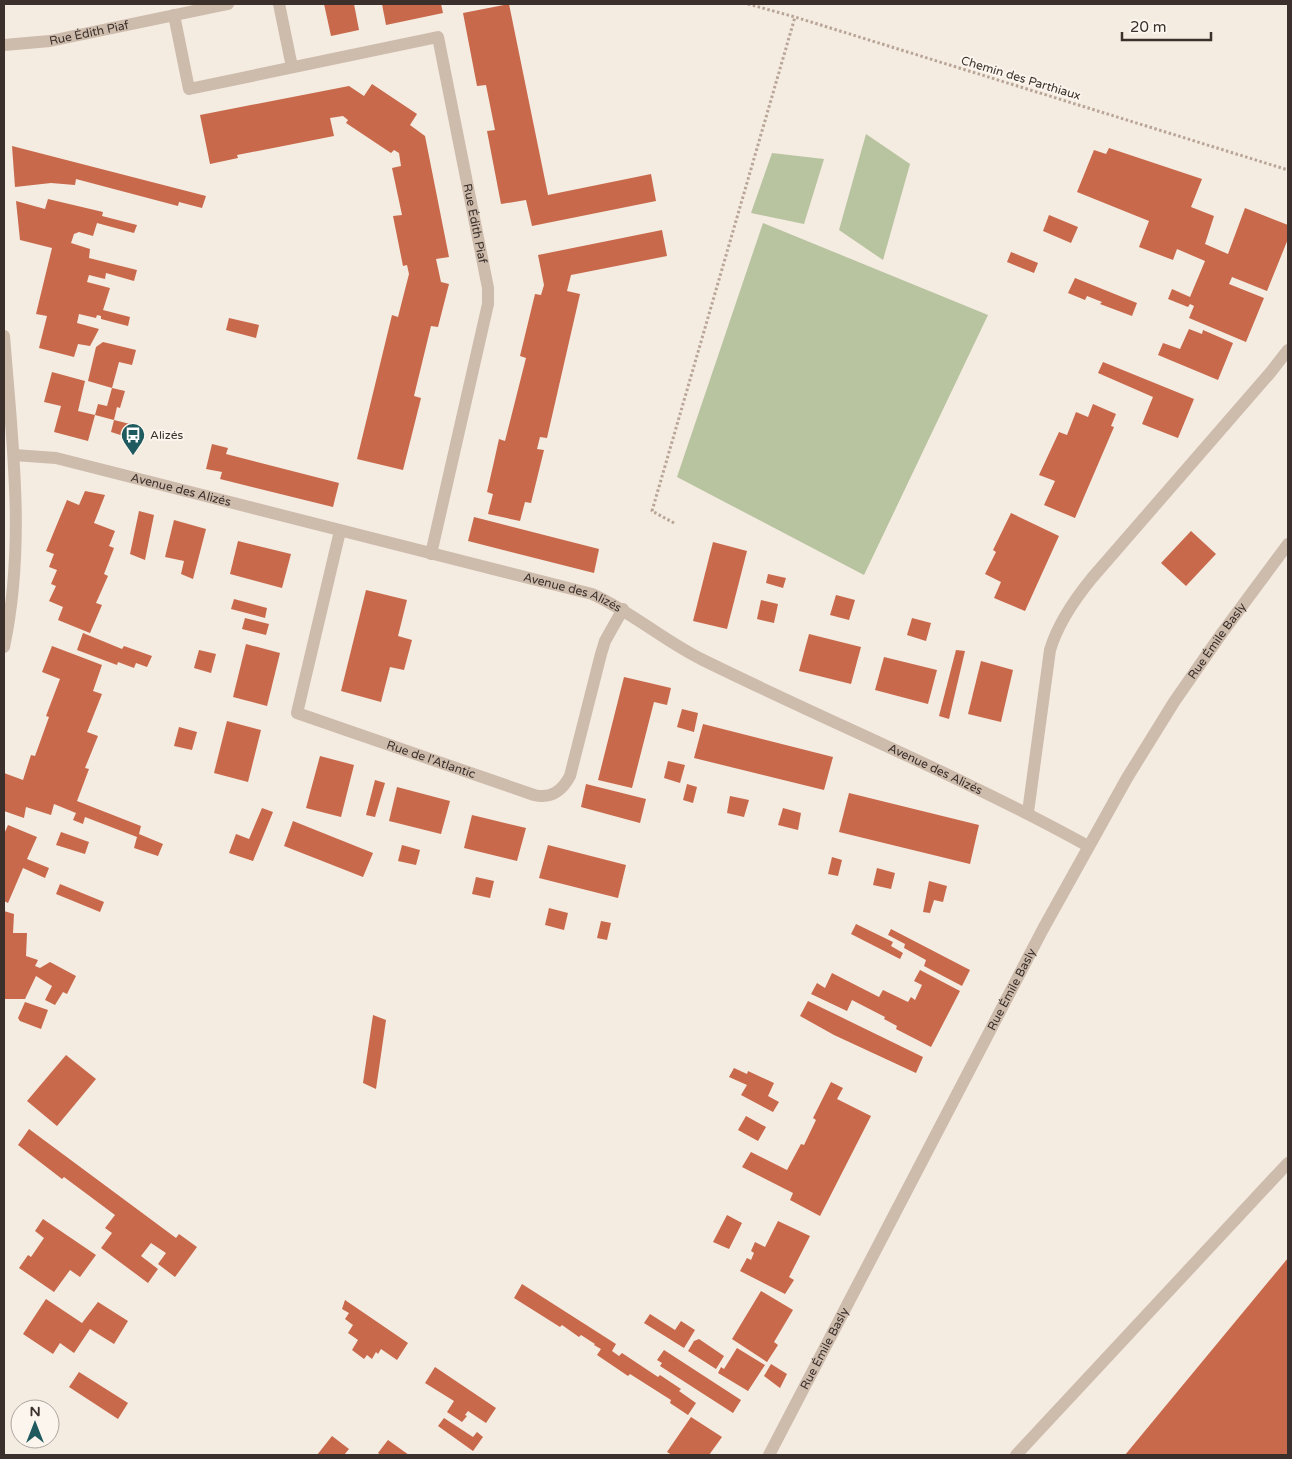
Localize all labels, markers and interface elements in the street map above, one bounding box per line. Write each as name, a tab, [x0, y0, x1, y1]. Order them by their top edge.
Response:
scale bar	[1122, 10, 1211, 42]
street label: Rue Édith Piaf	[48, 18, 130, 48]
text: 20 m	[1130, 18, 1167, 36]
street label: Chemin des Parthiaux	[959, 53, 1083, 103]
street label: Rue Édith Piaf	[460, 182, 490, 265]
bus stop icon: Alizés	[120, 422, 146, 456]
place label: Alizés	[150, 428, 184, 442]
street label: Avenue des Alizés	[129, 470, 233, 509]
street label: Avenue des Alizés	[522, 570, 624, 615]
street label: Rue Émile Basly	[1185, 599, 1249, 682]
street label: Rue de l'Atlantic	[385, 738, 477, 781]
street label: Avenue des Alizés	[886, 741, 985, 798]
street label: Rue Émile Basly	[984, 945, 1039, 1033]
street label: Rue Émile Basly	[797, 1305, 852, 1392]
north arrow	[10, 1399, 60, 1449]
text: N	[29, 1403, 41, 1420]

